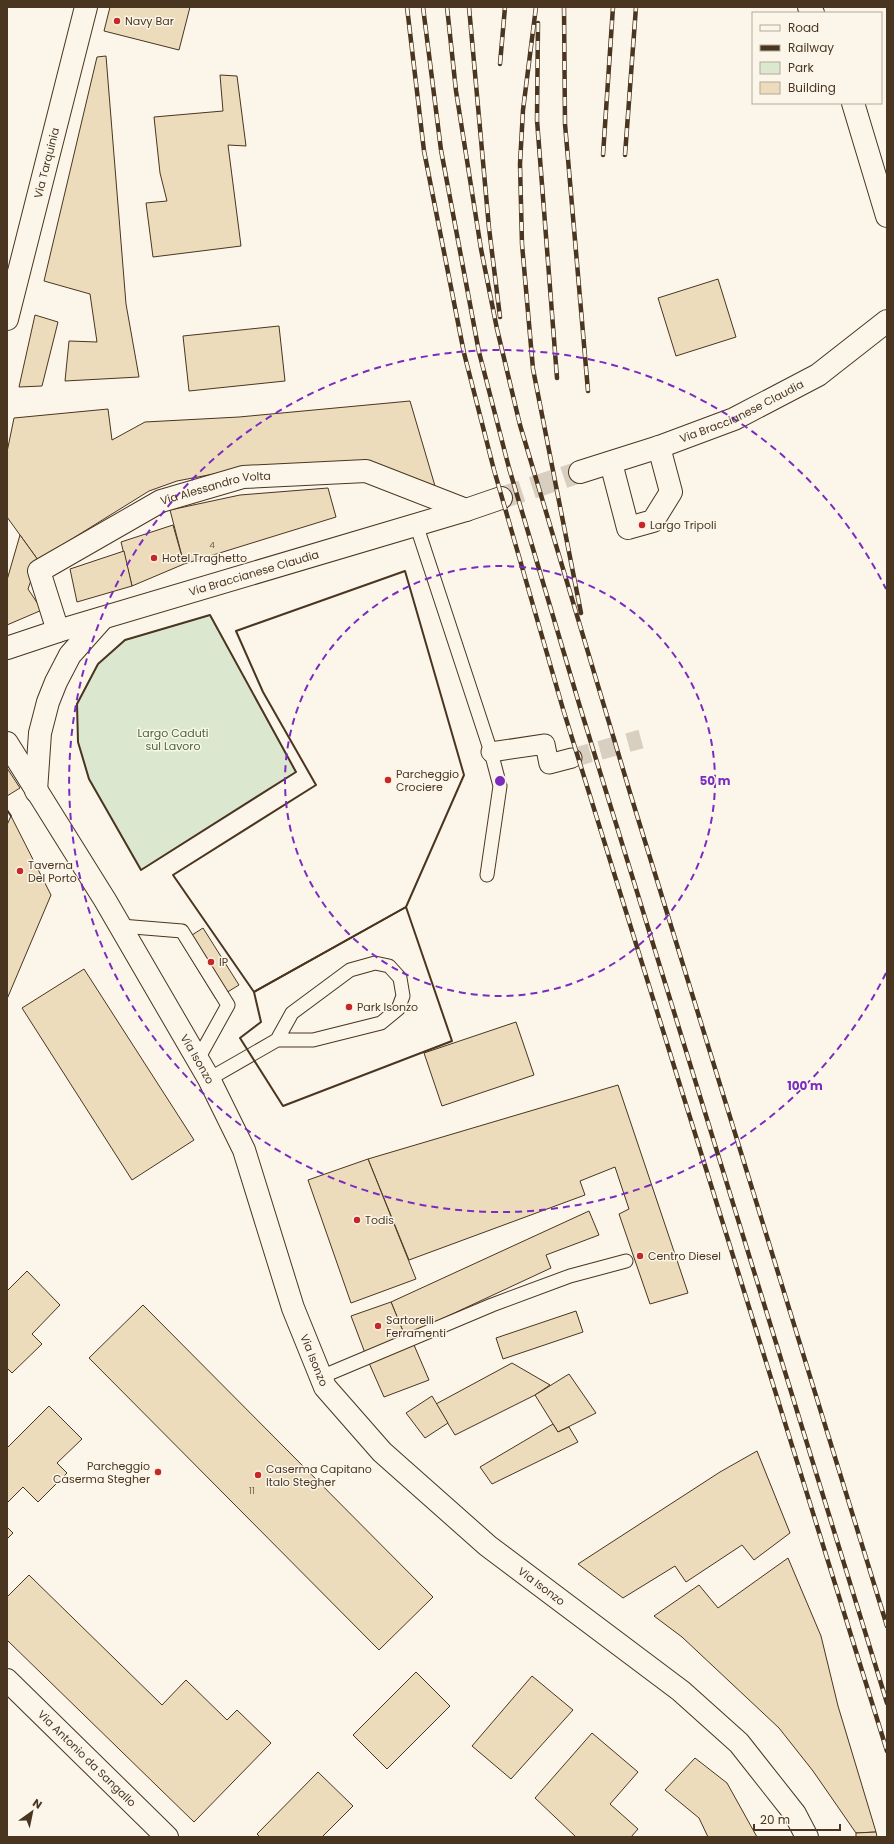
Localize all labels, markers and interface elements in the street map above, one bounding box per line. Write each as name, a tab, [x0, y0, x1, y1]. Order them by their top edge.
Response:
legend	[752, 12, 882, 104]
place label: Navy Bar	[125, 13, 174, 29]
marker: Navy Bar	[112, 16, 122, 26]
text: Road	[788, 19, 819, 36]
text: Railway	[788, 39, 834, 56]
text: Park	[788, 59, 815, 76]
text: Building	[788, 79, 836, 96]
street label: Via Tarquinia	[30, 126, 63, 200]
street label: Via Braccianese Claudia	[677, 376, 806, 447]
street label: Via Alessandro Volta	[158, 468, 271, 509]
place label: Largo Tripoli	[650, 517, 717, 533]
marker: Largo Tripoli	[637, 520, 647, 530]
house number: 4	[209, 539, 215, 551]
street label: Via Braccianese Claudia	[187, 546, 321, 600]
place label: Hotel Traghetto	[162, 550, 247, 566]
marker: Hotel Traghetto	[149, 553, 159, 563]
park label: Largo Caduti sul Lavoro	[138, 725, 209, 754]
place label: Parcheggio Crociere	[396, 766, 459, 795]
text: 50 m	[700, 772, 731, 789]
centre of rings	[493, 774, 507, 788]
marker: Parcheggio Crociere	[383, 775, 393, 785]
place label: Taverna Del Porto	[28, 857, 77, 886]
marker: Taverna Del Porto	[15, 866, 25, 876]
place label: IP	[219, 954, 228, 970]
marker: IP	[206, 957, 216, 967]
place label: Park Isonzo	[357, 999, 418, 1015]
marker: Park Isonzo	[344, 1002, 354, 1012]
street label: Via Isonzo	[177, 1031, 218, 1087]
text: 100 m	[787, 1077, 823, 1094]
place label: Todis	[365, 1212, 394, 1228]
marker: Todis	[352, 1215, 362, 1225]
place label: Centro Diesel	[648, 1248, 721, 1264]
marker: Centro Diesel	[635, 1251, 645, 1261]
place label: Sartorelli Ferramenti	[386, 1312, 446, 1341]
marker: Sartorelli Ferramenti	[373, 1321, 383, 1331]
street label: Via Isonzo	[296, 1332, 332, 1389]
place label: Parcheggio Caserma Stegher	[53, 1458, 150, 1487]
place label: Caserma Capitano Italo Stegher	[266, 1461, 372, 1490]
marker: Parcheggio Caserma Stegher	[153, 1467, 163, 1477]
marker: Caserma Capitano Italo Stegher	[253, 1470, 263, 1480]
house number: 11	[249, 1485, 255, 1497]
street label: Via Isonzo	[515, 1563, 568, 1609]
street label: Via Antonio da Sangallo	[34, 1707, 140, 1810]
north arrow	[12, 1792, 52, 1832]
text: N	[30, 1795, 45, 1813]
scale bar	[754, 1806, 840, 1832]
text: 20 m	[760, 1811, 790, 1828]

